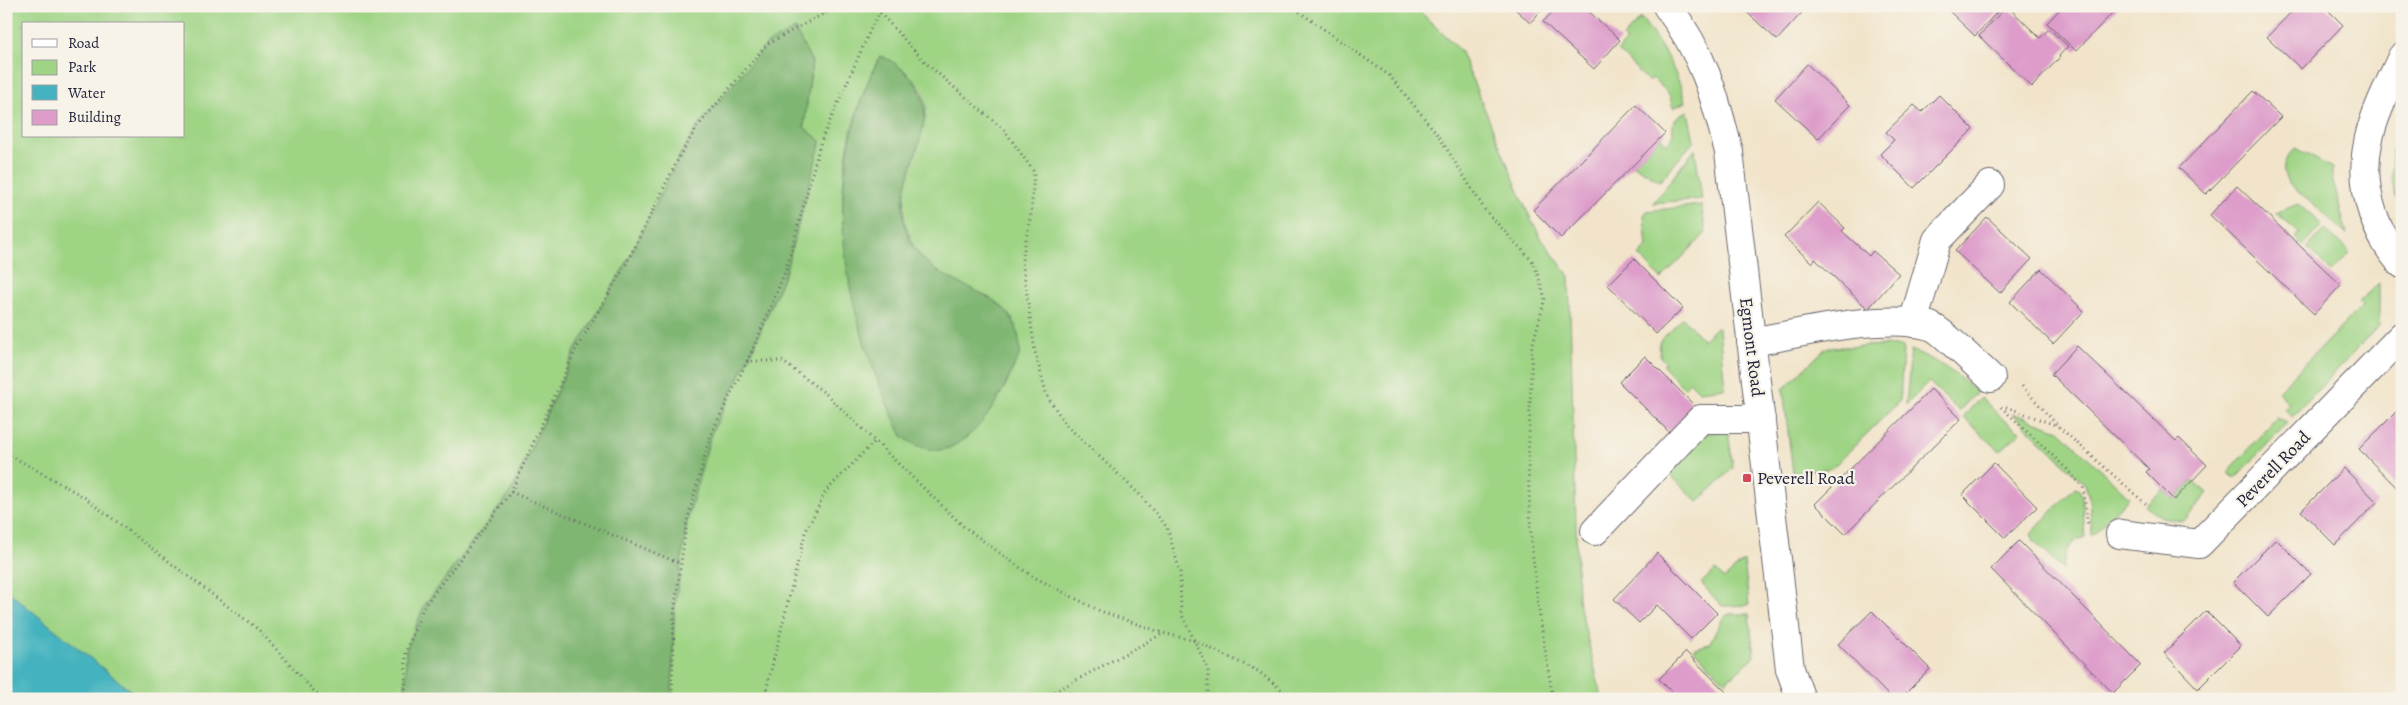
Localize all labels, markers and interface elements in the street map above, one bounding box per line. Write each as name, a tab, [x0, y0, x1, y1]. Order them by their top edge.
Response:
legend	[22, 22, 185, 138]
text: Road	[68, 33, 100, 53]
text: Park	[68, 57, 97, 77]
text: Water	[67, 83, 105, 103]
text: Building	[68, 107, 121, 127]
street label: Egmont Road	[1734, 296, 1770, 398]
street label: Peverell Road	[2230, 425, 2316, 512]
place label: Peverell Road	[1757, 466, 1855, 490]
marker: Peverell Road	[1741, 472, 1753, 484]

